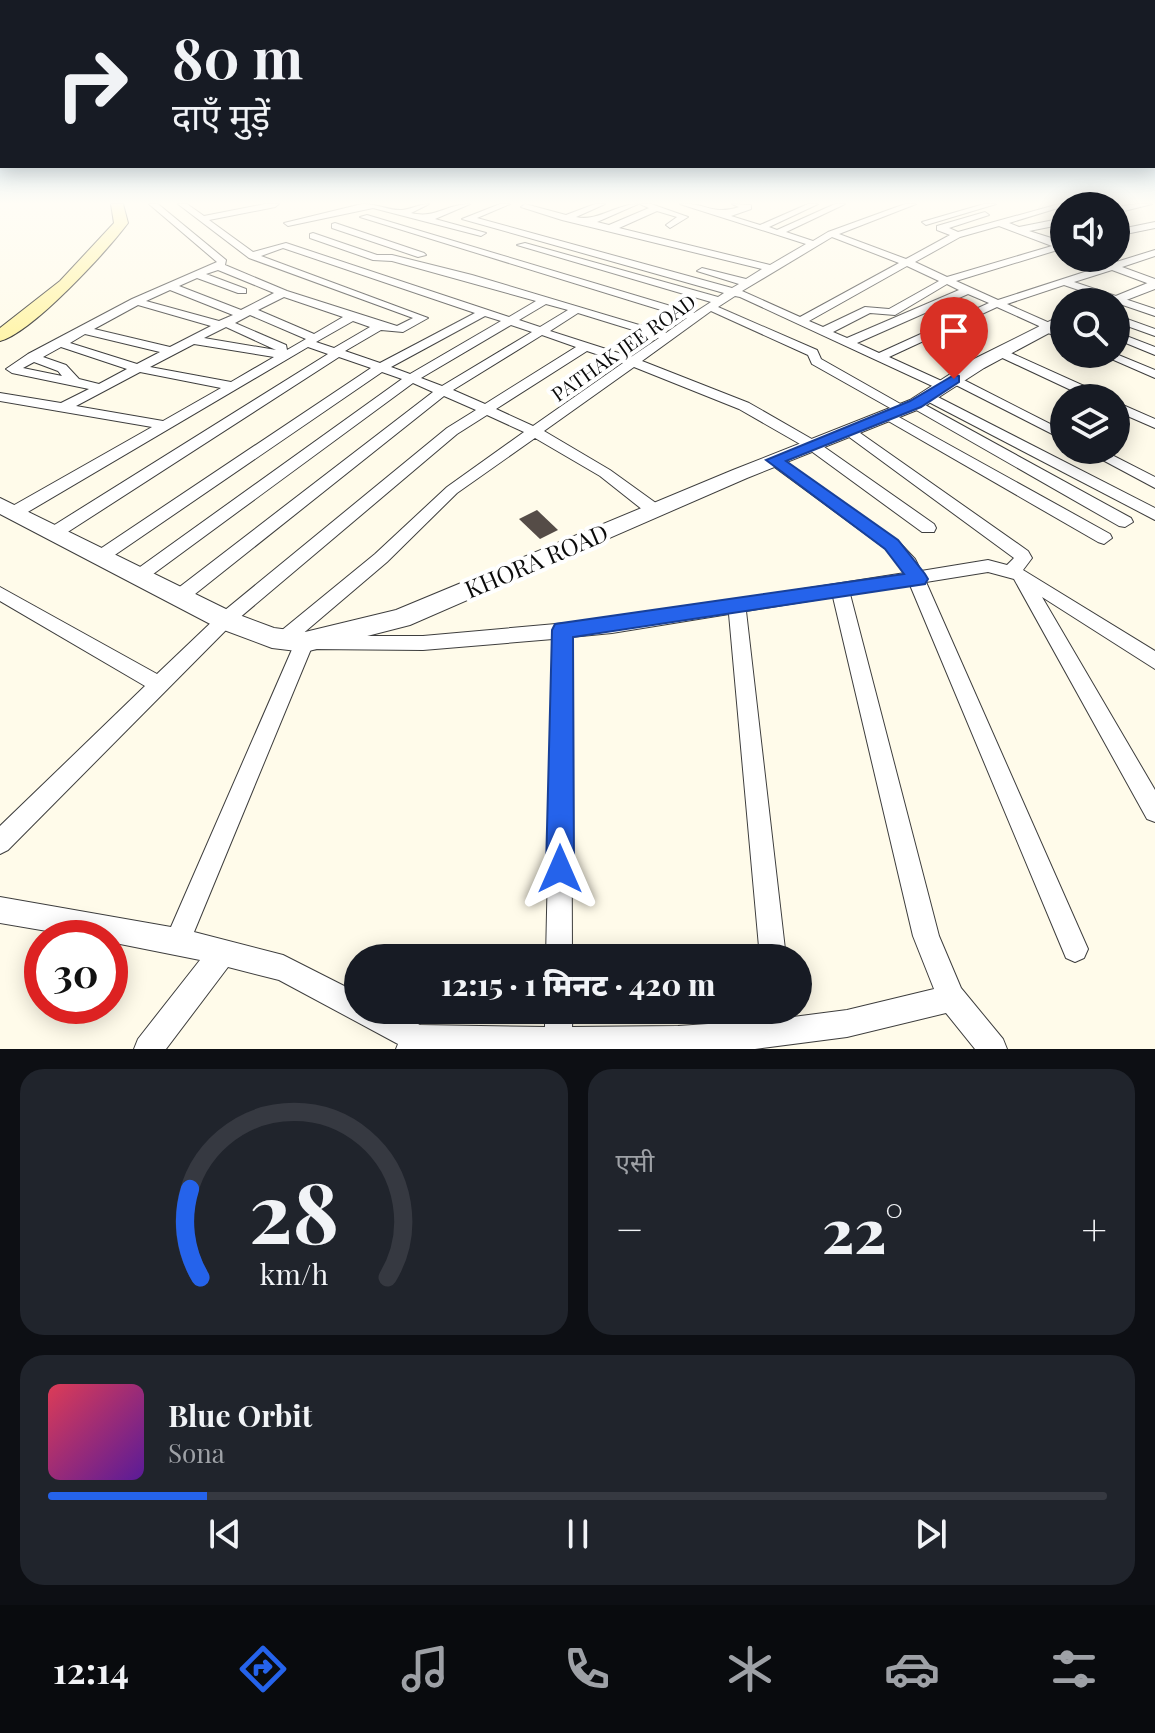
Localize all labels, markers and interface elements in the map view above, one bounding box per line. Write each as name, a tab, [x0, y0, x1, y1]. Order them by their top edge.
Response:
text: 80 m	[172, 19, 303, 94]
icon: right	[40, 32, 144, 136]
text: दाएँ मुड़ें	[172, 91, 270, 139]
map controls	[1050, 192, 1130, 464]
button: sound	[1050, 192, 1130, 272]
street label: PATHAK JEE ROAD	[546, 287, 700, 407]
button: search	[1050, 288, 1130, 368]
pin	[920, 297, 988, 379]
icon: arrive	[932, 309, 976, 353]
button: layers	[1050, 384, 1130, 464]
street label: KHORA ROAD	[459, 515, 613, 605]
position arrow	[518, 827, 602, 911]
speed limit sign: 30	[24, 920, 128, 1024]
text: 12:15 · 1 मिनट · 420 m	[441, 964, 715, 1004]
text: एसी	[616, 1144, 654, 1179]
text: 28	[249, 1154, 339, 1265]
text: 22°	[822, 1188, 903, 1268]
text: −	[616, 1198, 644, 1257]
text: +	[1081, 1198, 1107, 1257]
text: km/h	[259, 1254, 328, 1292]
text: Blue Orbit	[168, 1395, 312, 1435]
text: Sona	[168, 1435, 225, 1470]
icon: previous	[203, 1512, 247, 1556]
icon: pause	[556, 1512, 600, 1556]
icon: next	[909, 1512, 953, 1556]
icon: directions	[235, 1641, 291, 1697]
icon: music	[397, 1641, 453, 1697]
icon: phone	[559, 1641, 615, 1697]
icon: climate	[722, 1641, 778, 1697]
icon: car	[884, 1641, 940, 1697]
icon: filters	[1046, 1641, 1102, 1697]
text: 12:14	[53, 1645, 129, 1693]

